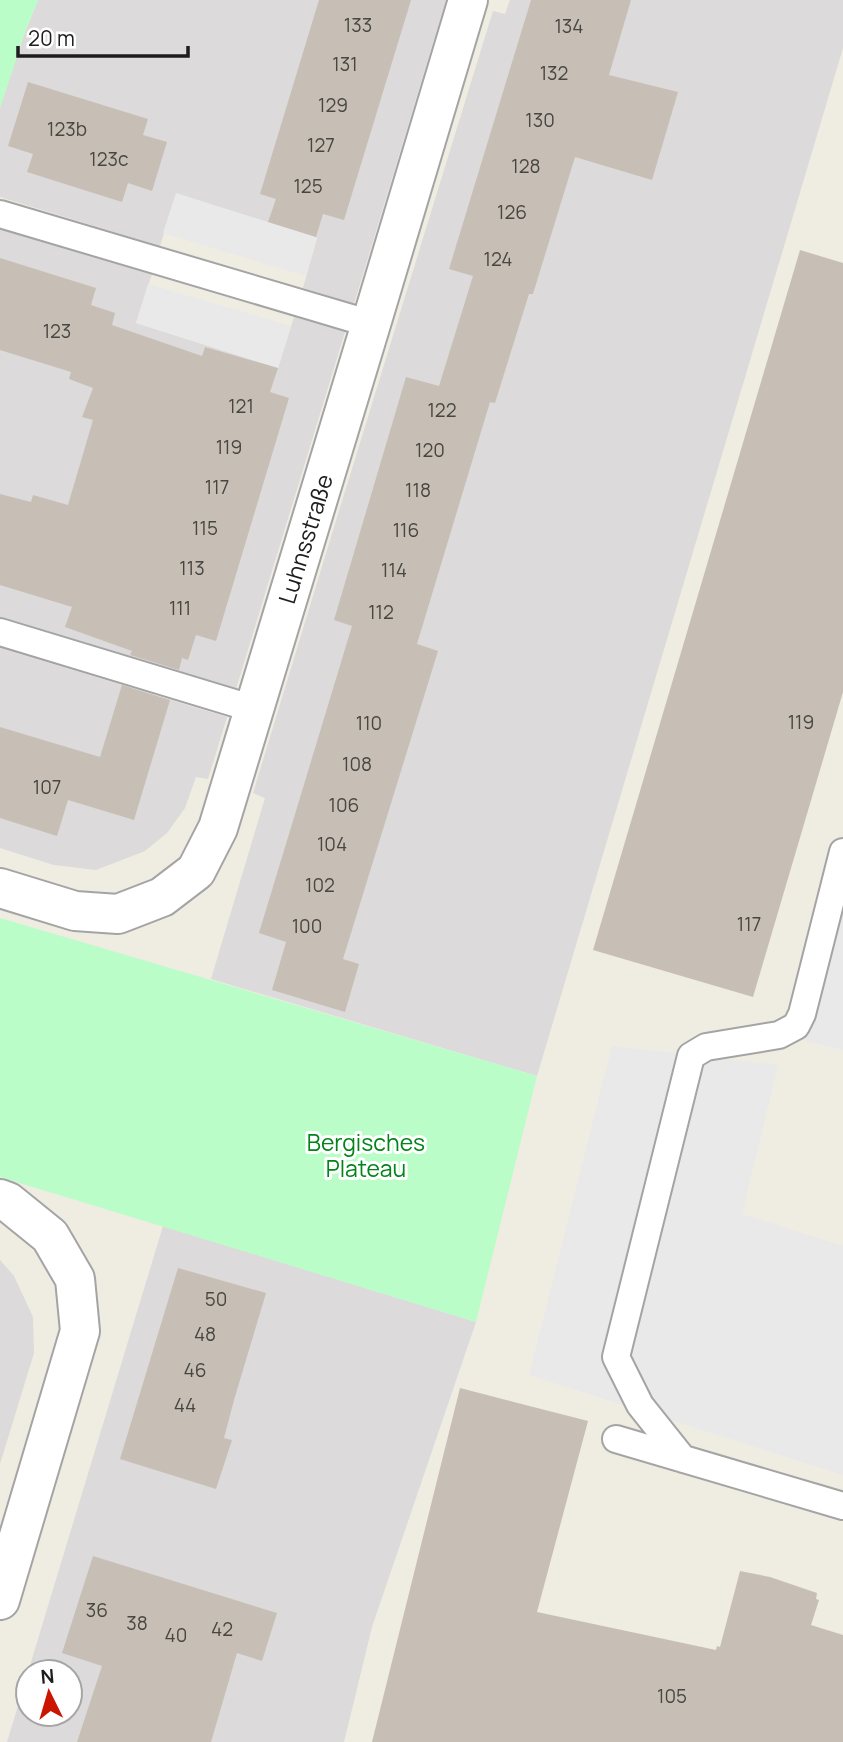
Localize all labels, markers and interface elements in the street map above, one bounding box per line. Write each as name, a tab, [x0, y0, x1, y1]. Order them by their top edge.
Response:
house number: 133	[344, 12, 372, 38]
house number: 134	[554, 13, 584, 39]
scale bar	[18, 14, 187, 58]
text: 20 m	[28, 24, 75, 52]
house number: 131	[332, 51, 358, 77]
house number: 132	[540, 60, 568, 86]
house number: 129	[318, 92, 348, 118]
house number: 130	[525, 107, 555, 133]
house number: 123b	[47, 116, 87, 142]
house number: 127	[307, 132, 335, 158]
house number: 123c	[89, 146, 129, 172]
house number: 128	[511, 153, 541, 179]
house number: 125	[293, 173, 323, 199]
house number: 126	[497, 199, 527, 225]
house number: 124	[483, 246, 513, 272]
house number: 123	[43, 318, 71, 344]
house number: 121	[228, 393, 254, 419]
house number: 122	[427, 397, 457, 423]
house number: 119	[216, 434, 242, 460]
house number: 120	[415, 437, 445, 463]
street label: Luhnsstraße	[270, 470, 340, 607]
house number: 117	[205, 474, 229, 500]
house number: 118	[405, 477, 431, 503]
house number: 115	[192, 515, 218, 541]
house number: 116	[393, 517, 419, 543]
house number: 113	[179, 555, 205, 581]
house number: 114	[381, 557, 407, 583]
house number: 111	[169, 595, 191, 621]
house number: 112	[368, 599, 394, 625]
house number: 119	[788, 709, 814, 735]
house number: 110	[356, 710, 382, 736]
house number: 108	[342, 751, 372, 777]
house number: 107	[33, 774, 61, 800]
house number: 106	[329, 792, 359, 818]
house number: 104	[317, 831, 347, 857]
house number: 102	[305, 872, 335, 898]
house number: 117	[737, 911, 761, 937]
house number: 100	[292, 913, 322, 939]
park label: Bergisches Plateau	[307, 1126, 425, 1184]
house number: 50	[205, 1286, 227, 1312]
house number: 48	[194, 1321, 216, 1347]
house number: 46	[184, 1357, 207, 1383]
house number: 44	[174, 1392, 196, 1418]
house number: 36	[86, 1597, 108, 1623]
house number: 38	[126, 1610, 148, 1636]
house number: 42	[211, 1616, 233, 1642]
house number: 40	[165, 1622, 187, 1648]
north arrow	[14, 1658, 84, 1728]
text: N	[40, 1663, 55, 1690]
house number: 105	[657, 1683, 687, 1709]

